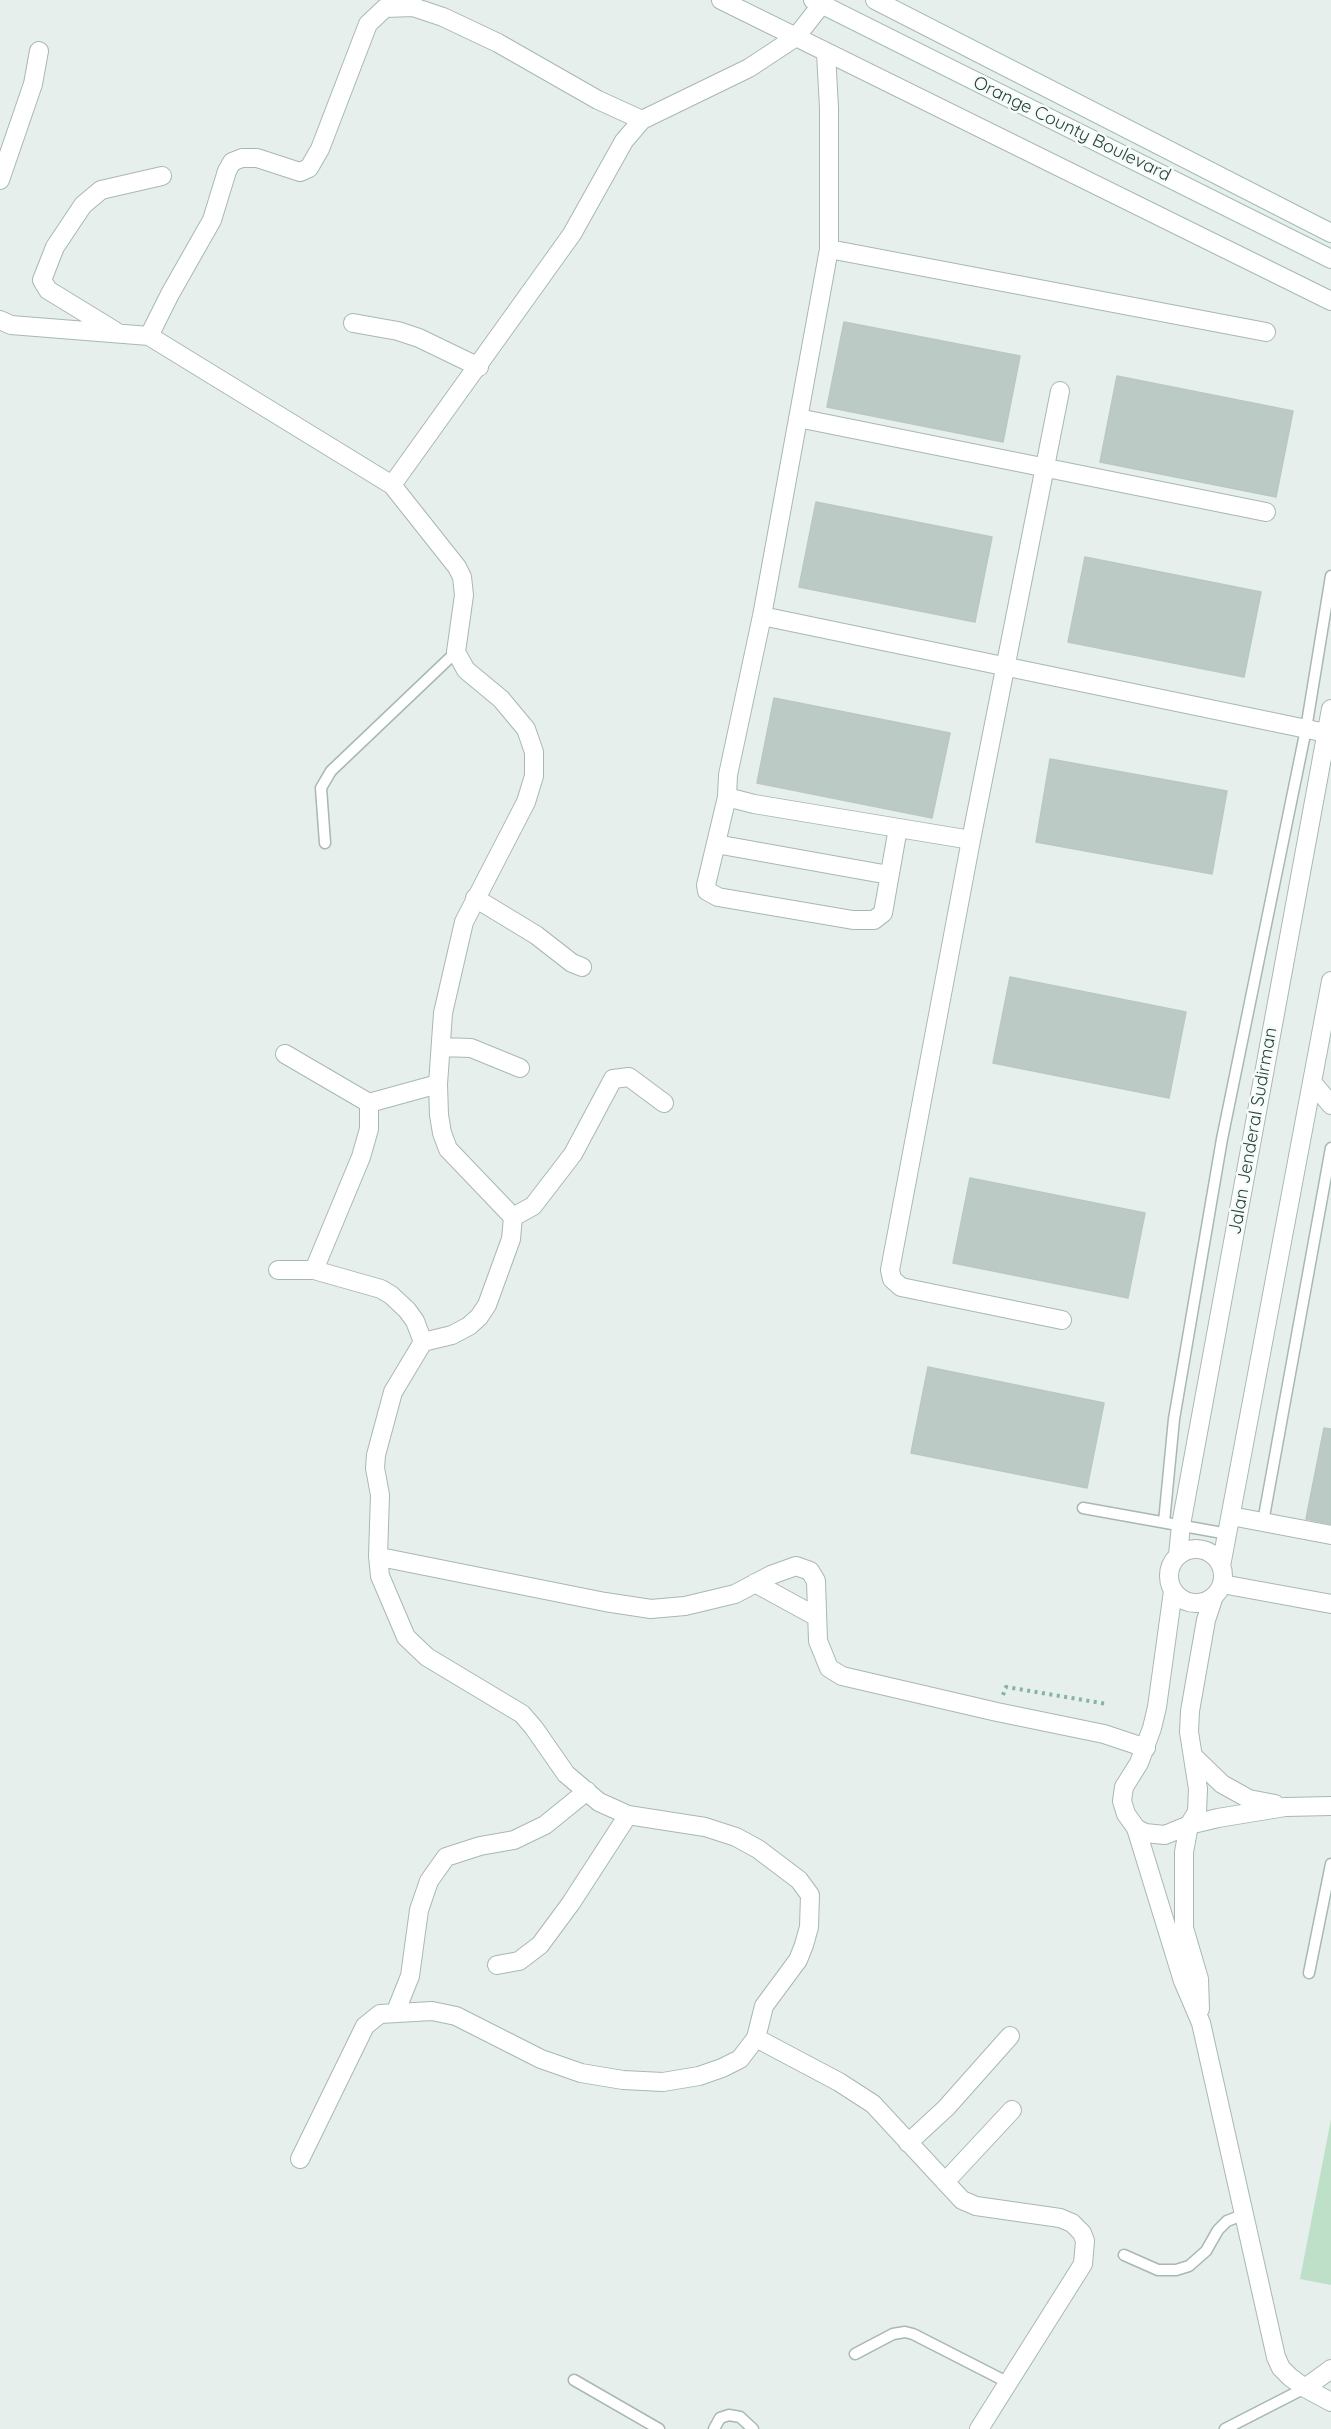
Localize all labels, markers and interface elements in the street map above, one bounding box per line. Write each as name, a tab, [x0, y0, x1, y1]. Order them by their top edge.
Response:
street label: Orange County Boulevard	[970, 72, 1174, 186]
street label: Jalan Jenderal Sudirman	[1224, 1026, 1282, 1236]

